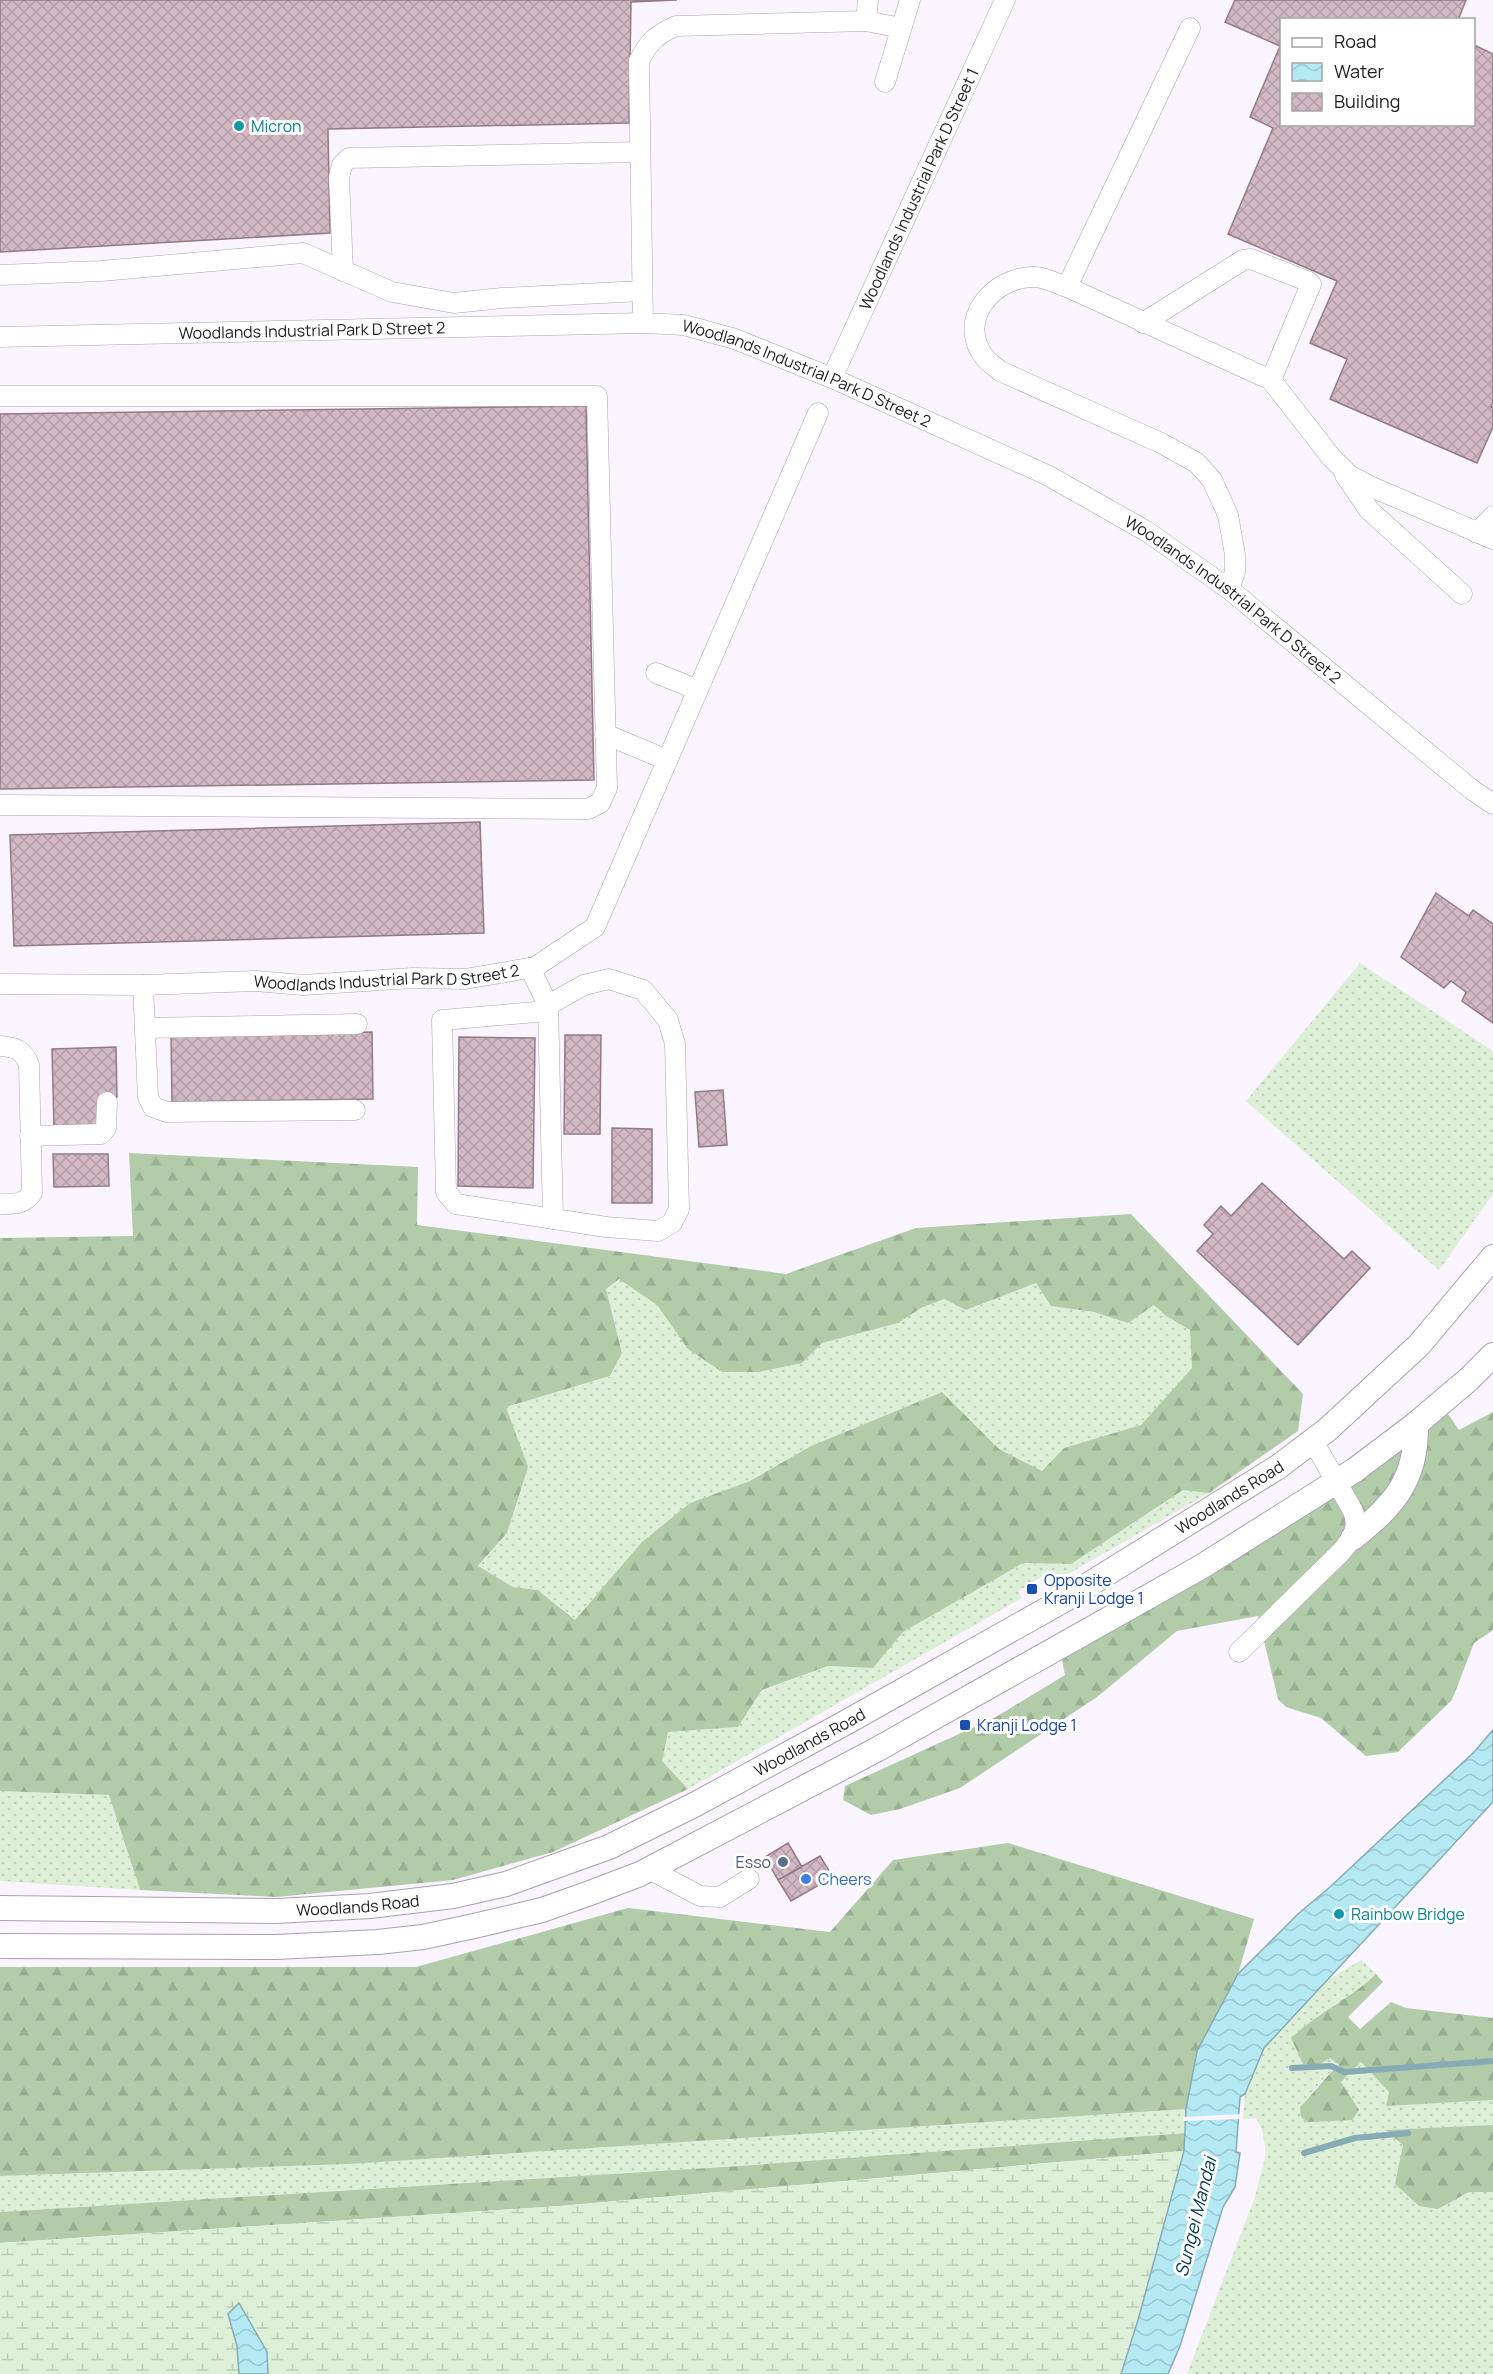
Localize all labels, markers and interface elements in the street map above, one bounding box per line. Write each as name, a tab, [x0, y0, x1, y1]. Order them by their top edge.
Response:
legend	[1280, 18, 1475, 126]
text: Road	[1334, 29, 1377, 53]
text: Water	[1334, 59, 1384, 83]
street label: Woodlands Industrial Park D Street 1	[854, 64, 983, 313]
text: Building	[1334, 89, 1400, 113]
place label: Micron	[251, 115, 302, 137]
marker: Micron	[232, 119, 246, 133]
street label: Woodlands Industrial Park D Street 2	[680, 314, 935, 432]
street label: Woodlands Industrial Park D Street 2	[178, 316, 445, 344]
street label: Woodlands Industrial Park D Street 2	[1121, 510, 1346, 688]
street label: Woodlands Industrial Park D Street 2	[253, 959, 521, 996]
street label: Woodlands Road	[1171, 1455, 1288, 1539]
place label: Opposite Kranji Lodge 1	[1044, 1569, 1144, 1609]
marker: Opposite Kranji Lodge 1	[1025, 1582, 1039, 1596]
street label: Woodlands Road	[750, 1703, 869, 1781]
place label: Kranji Lodge 1	[977, 1714, 1077, 1736]
marker: Kranji Lodge 1	[958, 1718, 972, 1732]
place label: Esso	[736, 1851, 771, 1873]
marker: Esso	[776, 1855, 790, 1869]
place label: Cheers	[818, 1868, 872, 1890]
marker: Cheers	[799, 1872, 813, 1886]
street label: Woodlands Road	[296, 1889, 421, 1921]
place label: Rainbow Bridge	[1351, 1903, 1465, 1925]
marker: Rainbow Bridge	[1332, 1907, 1346, 1921]
water label: Sungei Mandai	[1169, 2152, 1222, 2279]

